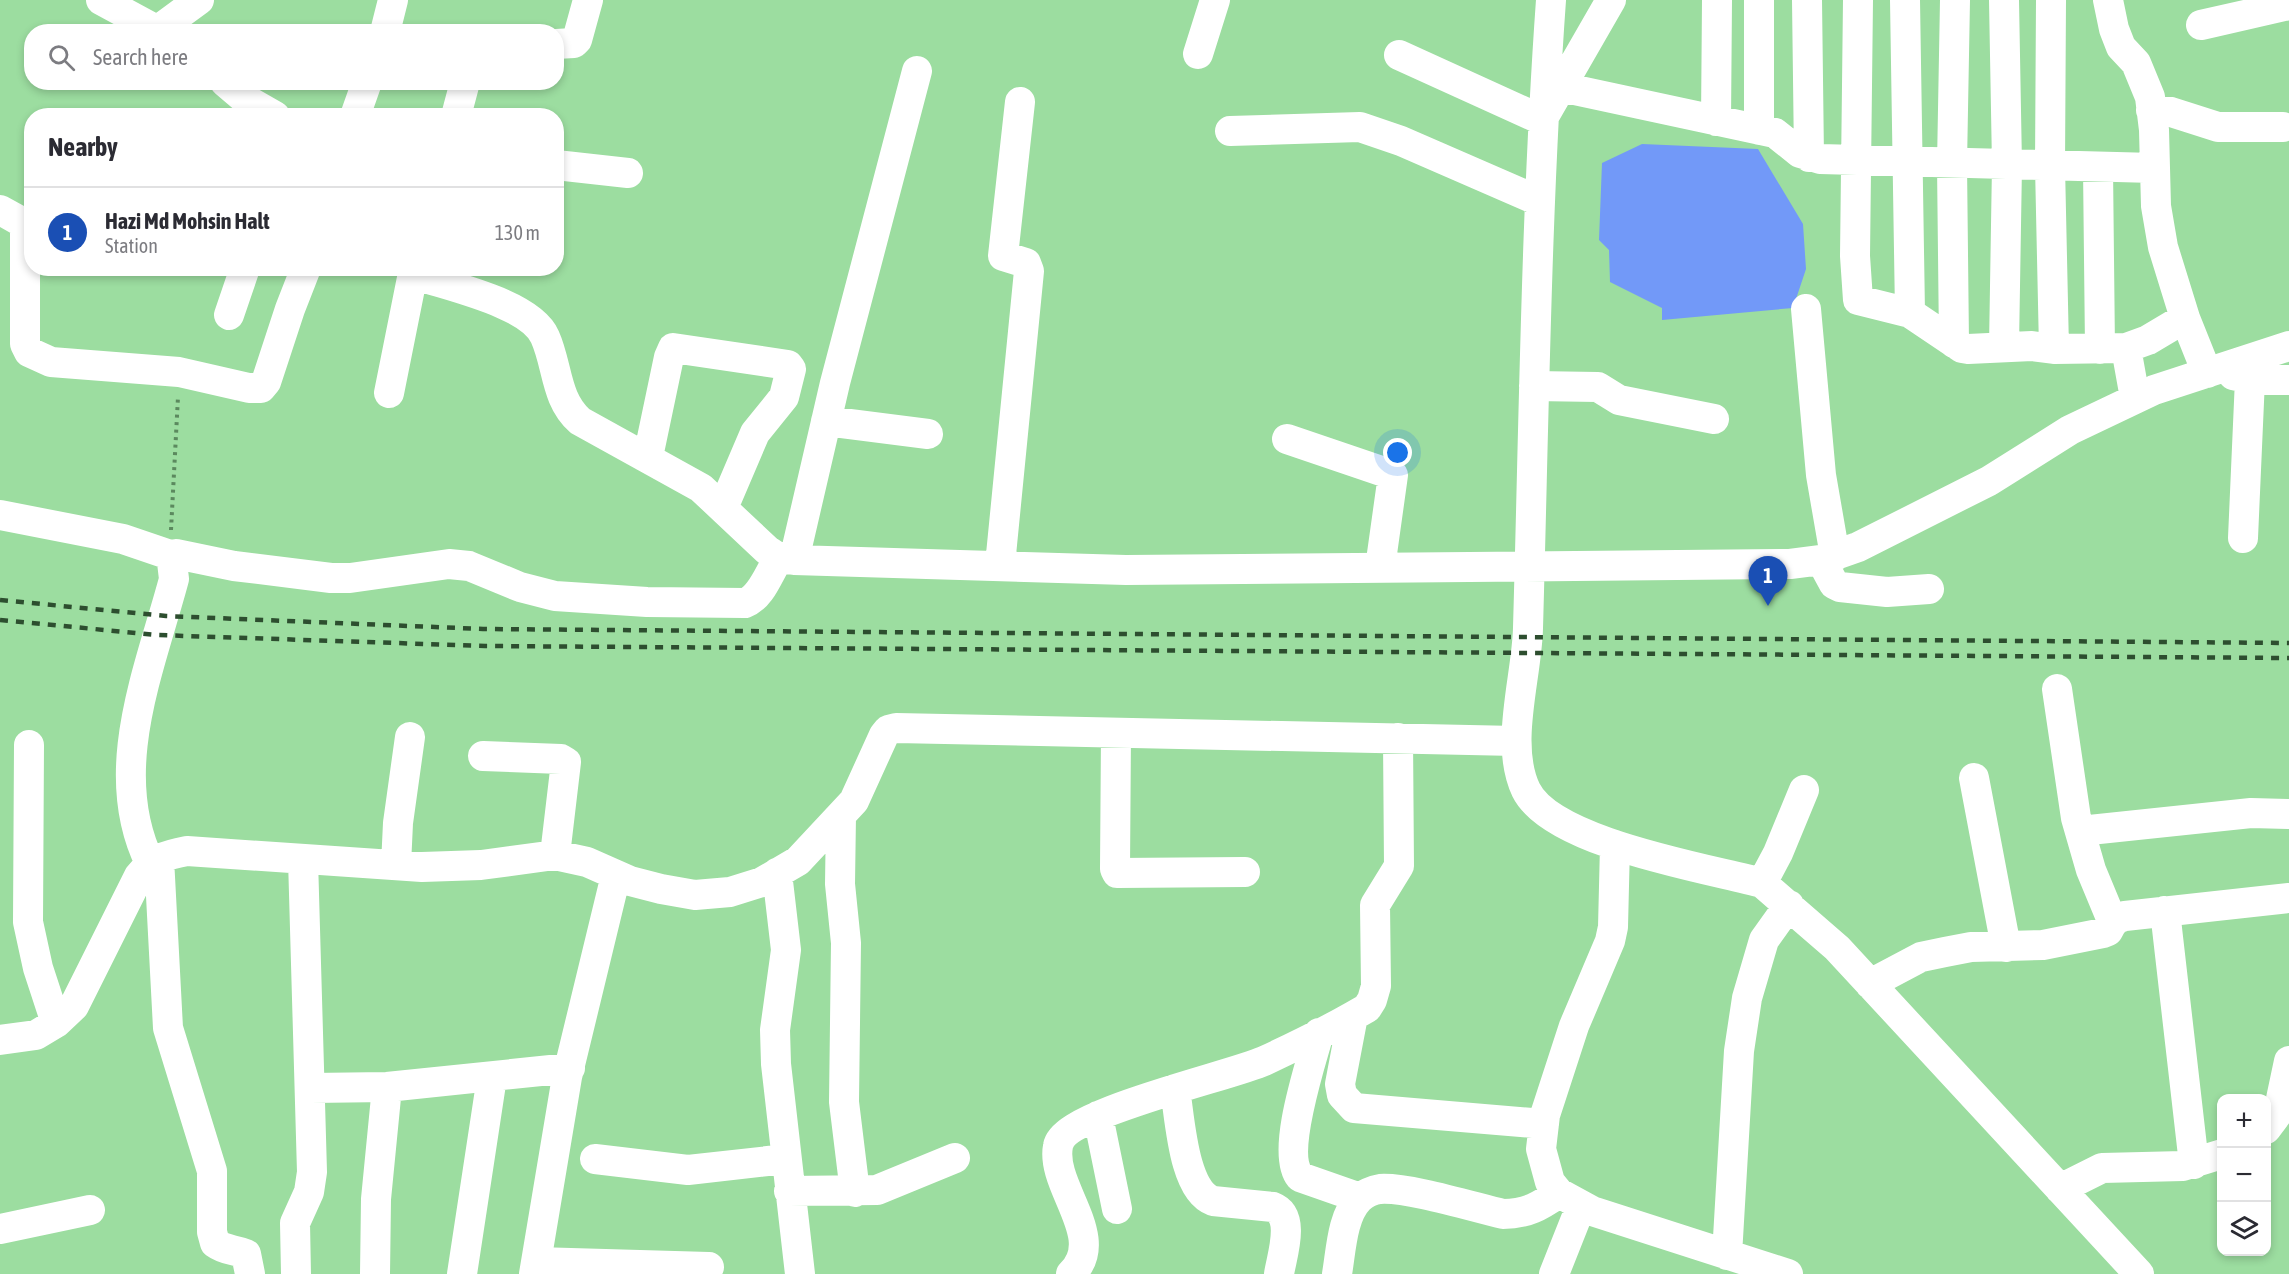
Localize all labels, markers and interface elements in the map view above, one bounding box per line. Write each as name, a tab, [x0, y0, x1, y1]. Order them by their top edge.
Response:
search box	[24, 24, 564, 90]
icon: search	[45, 41, 78, 74]
text: Search here	[93, 44, 188, 70]
text: Nearby	[48, 132, 118, 162]
text: Hazi Md Mohsin Halt	[105, 208, 270, 234]
text: 1	[63, 221, 72, 244]
text: 130 m	[495, 221, 540, 244]
text: Station	[105, 234, 158, 257]
your location	[1383, 438, 1412, 467]
pin: 1	[1748, 556, 1788, 606]
map controls	[2217, 1094, 2271, 1256]
button: +	[2217, 1094, 2271, 1148]
button: −	[2217, 1148, 2271, 1202]
button: layers	[2217, 1202, 2271, 1256]

